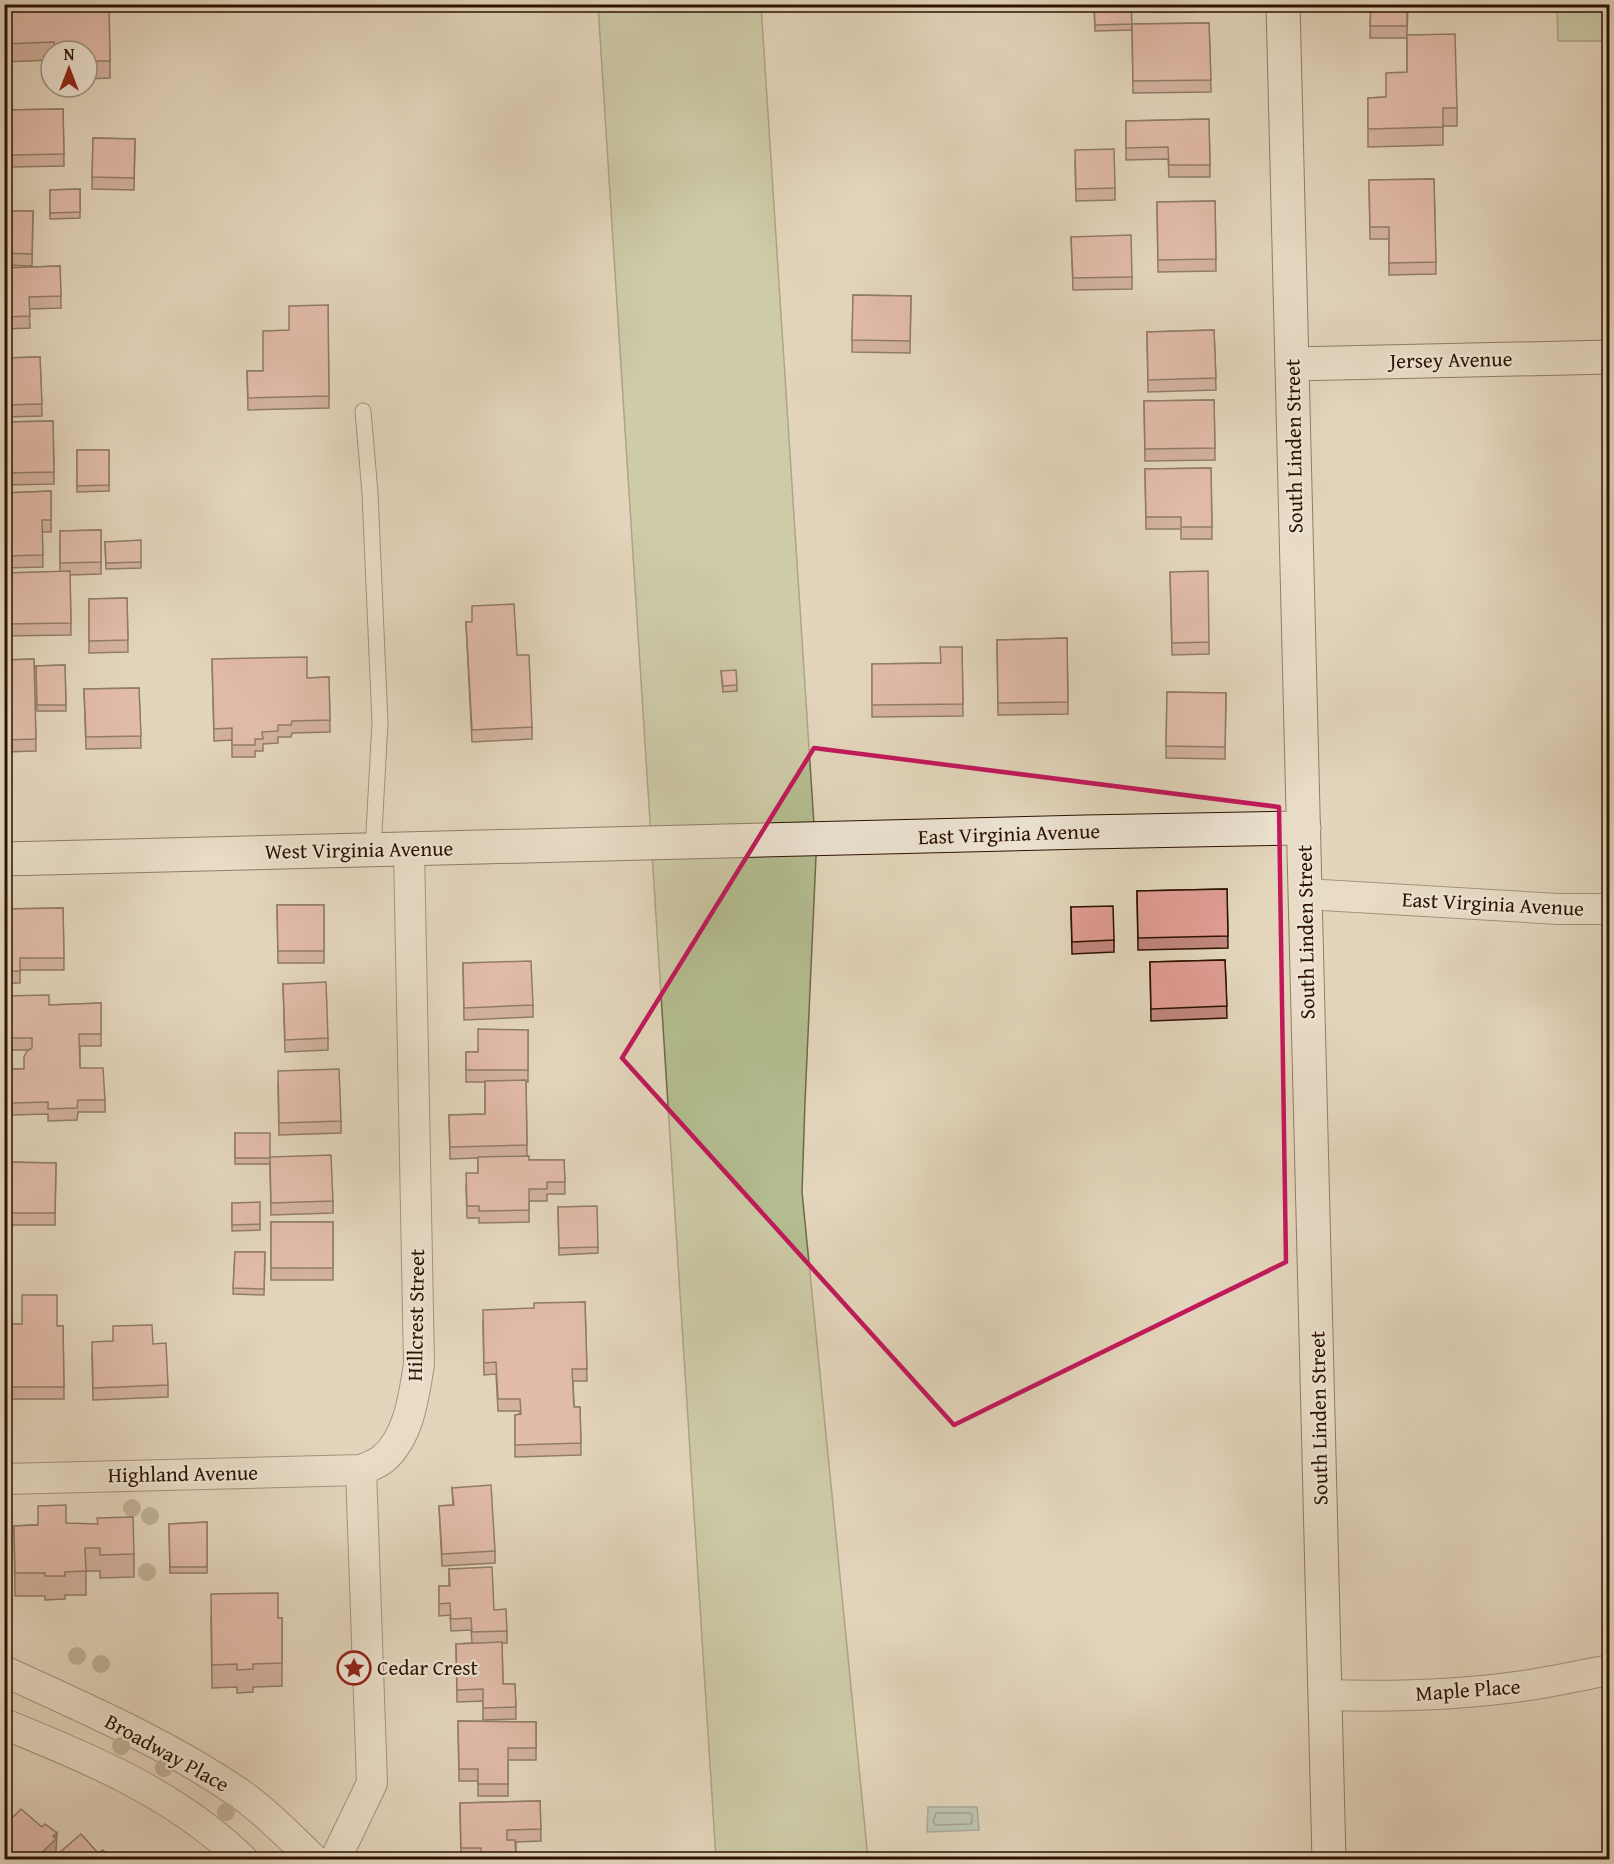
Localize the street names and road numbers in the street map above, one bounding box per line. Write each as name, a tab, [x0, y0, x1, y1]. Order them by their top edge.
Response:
street label: Jersey Avenue	[1386, 343, 1513, 376]
street label: South Linden Street	[1276, 358, 1311, 534]
street label: East Virginia Avenue	[917, 815, 1101, 852]
street label: West Virginia Avenue	[264, 832, 454, 867]
street label: South Linden Street	[1288, 844, 1323, 1020]
street label: East Virginia Avenue	[1401, 883, 1585, 924]
street label: Hillcrest Street	[399, 1248, 432, 1382]
street label: South Linden Street	[1301, 1330, 1336, 1506]
street label: Highland Avenue	[108, 1457, 258, 1490]
street label: Maple Place	[1414, 1670, 1522, 1709]
street label: Broadway Place	[99, 1706, 235, 1800]

